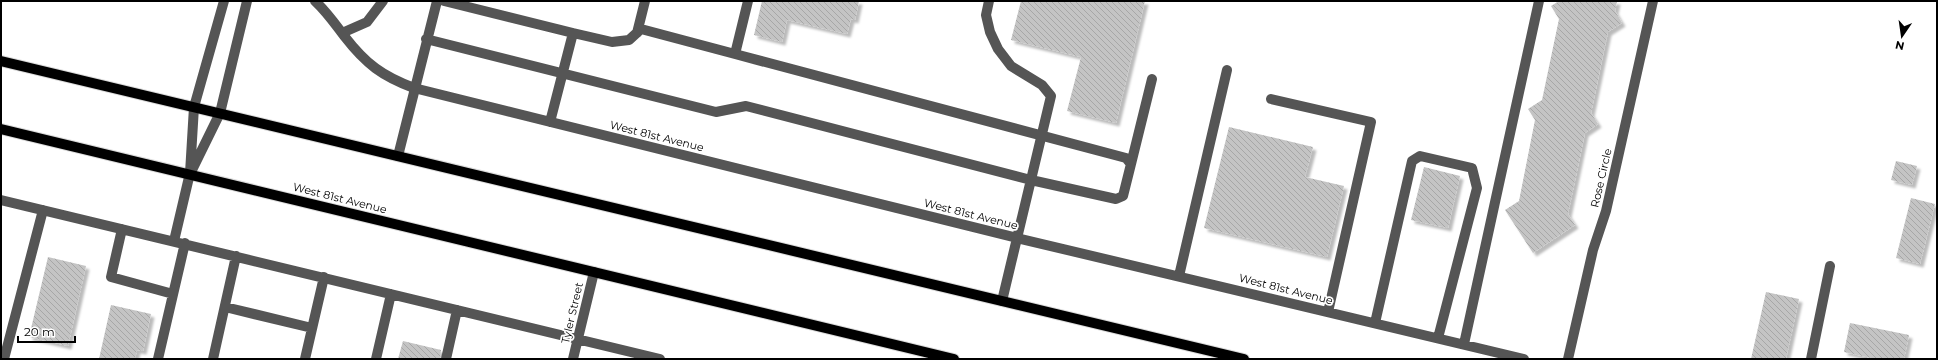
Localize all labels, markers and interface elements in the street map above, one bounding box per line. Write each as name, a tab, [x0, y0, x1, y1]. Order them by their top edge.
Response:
north arrow	[1882, 16, 1922, 56]
text: N	[1894, 38, 1906, 54]
street label: West 81st Avenue	[609, 118, 706, 155]
street label: Rose Circle	[1587, 147, 1615, 209]
street label: West 81st Avenue	[292, 180, 389, 217]
street label: West 81st Avenue	[923, 196, 1020, 233]
street label: West 81st Avenue	[1238, 271, 1335, 308]
street label: Tyler Street	[558, 280, 586, 345]
scale bar	[18, 318, 75, 344]
text: 20 m	[24, 324, 55, 339]

